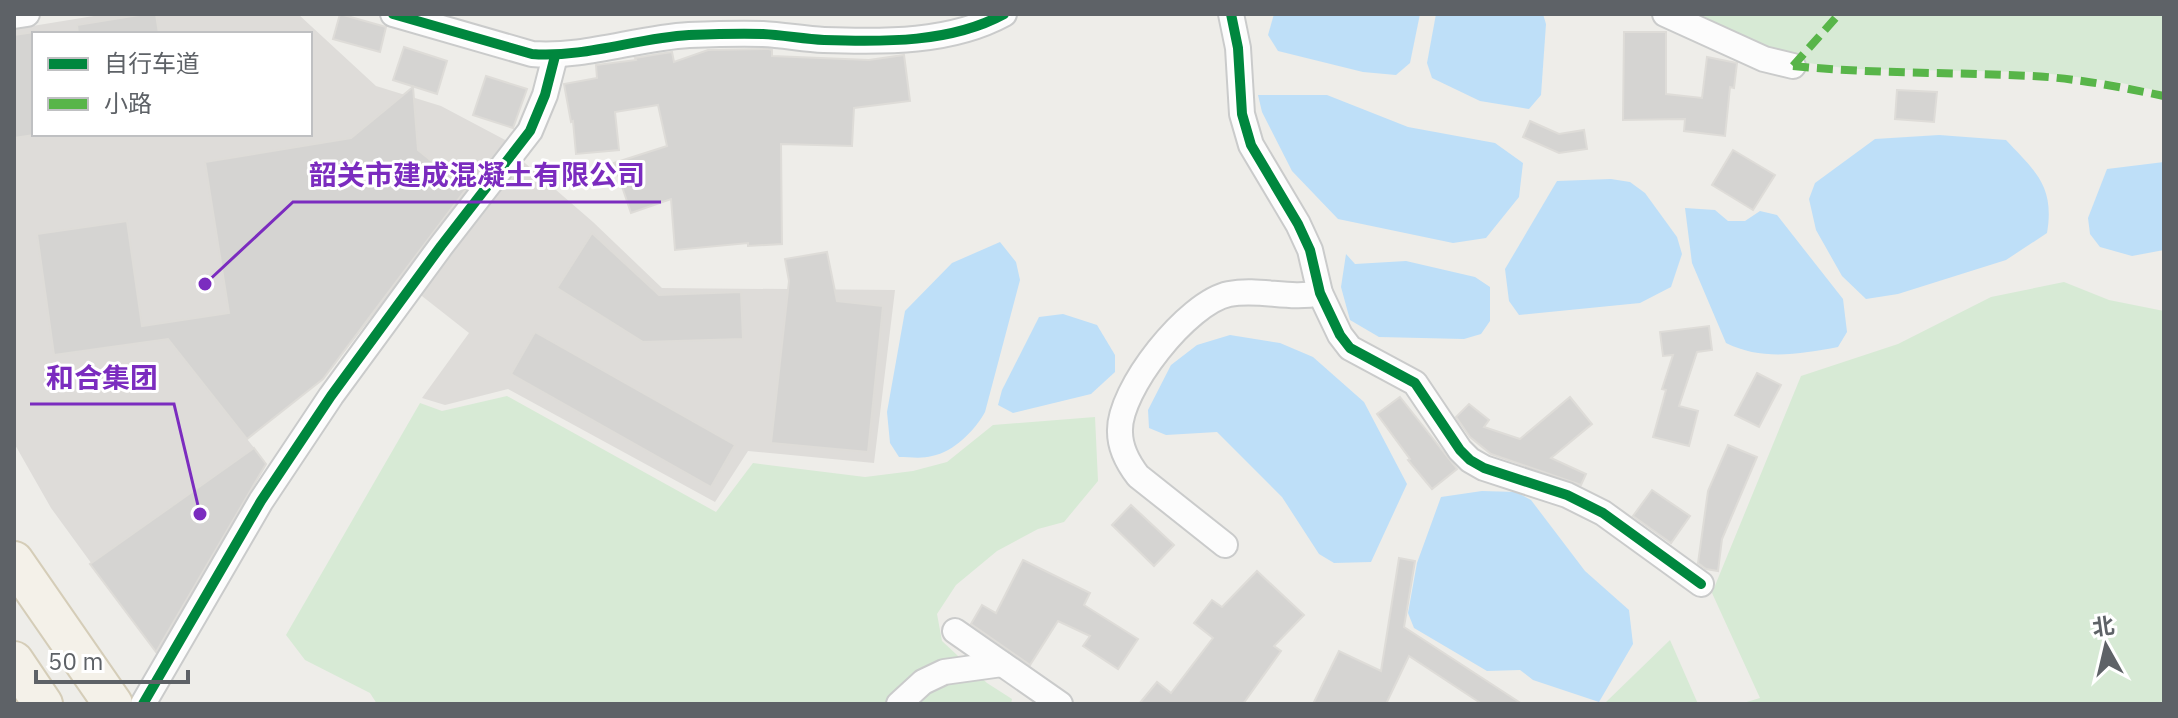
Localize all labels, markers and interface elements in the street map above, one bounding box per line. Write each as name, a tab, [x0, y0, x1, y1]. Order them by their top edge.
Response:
legend	[32, 32, 312, 136]
text: 自行车道	[104, 47, 200, 79]
text: 小路	[104, 87, 152, 119]
callout: 韶关市建成混凝土有限公司	[293, 150, 661, 202]
text: 韶关市建成混凝土有限公司	[309, 156, 645, 193]
callout: 和合集团	[30, 352, 174, 404]
text: 和合集团	[46, 359, 158, 396]
north arrow	[2066, 606, 2146, 686]
text: 北	[2090, 610, 2116, 642]
scale bar	[36, 634, 188, 684]
text: 50 m	[48, 645, 103, 677]

